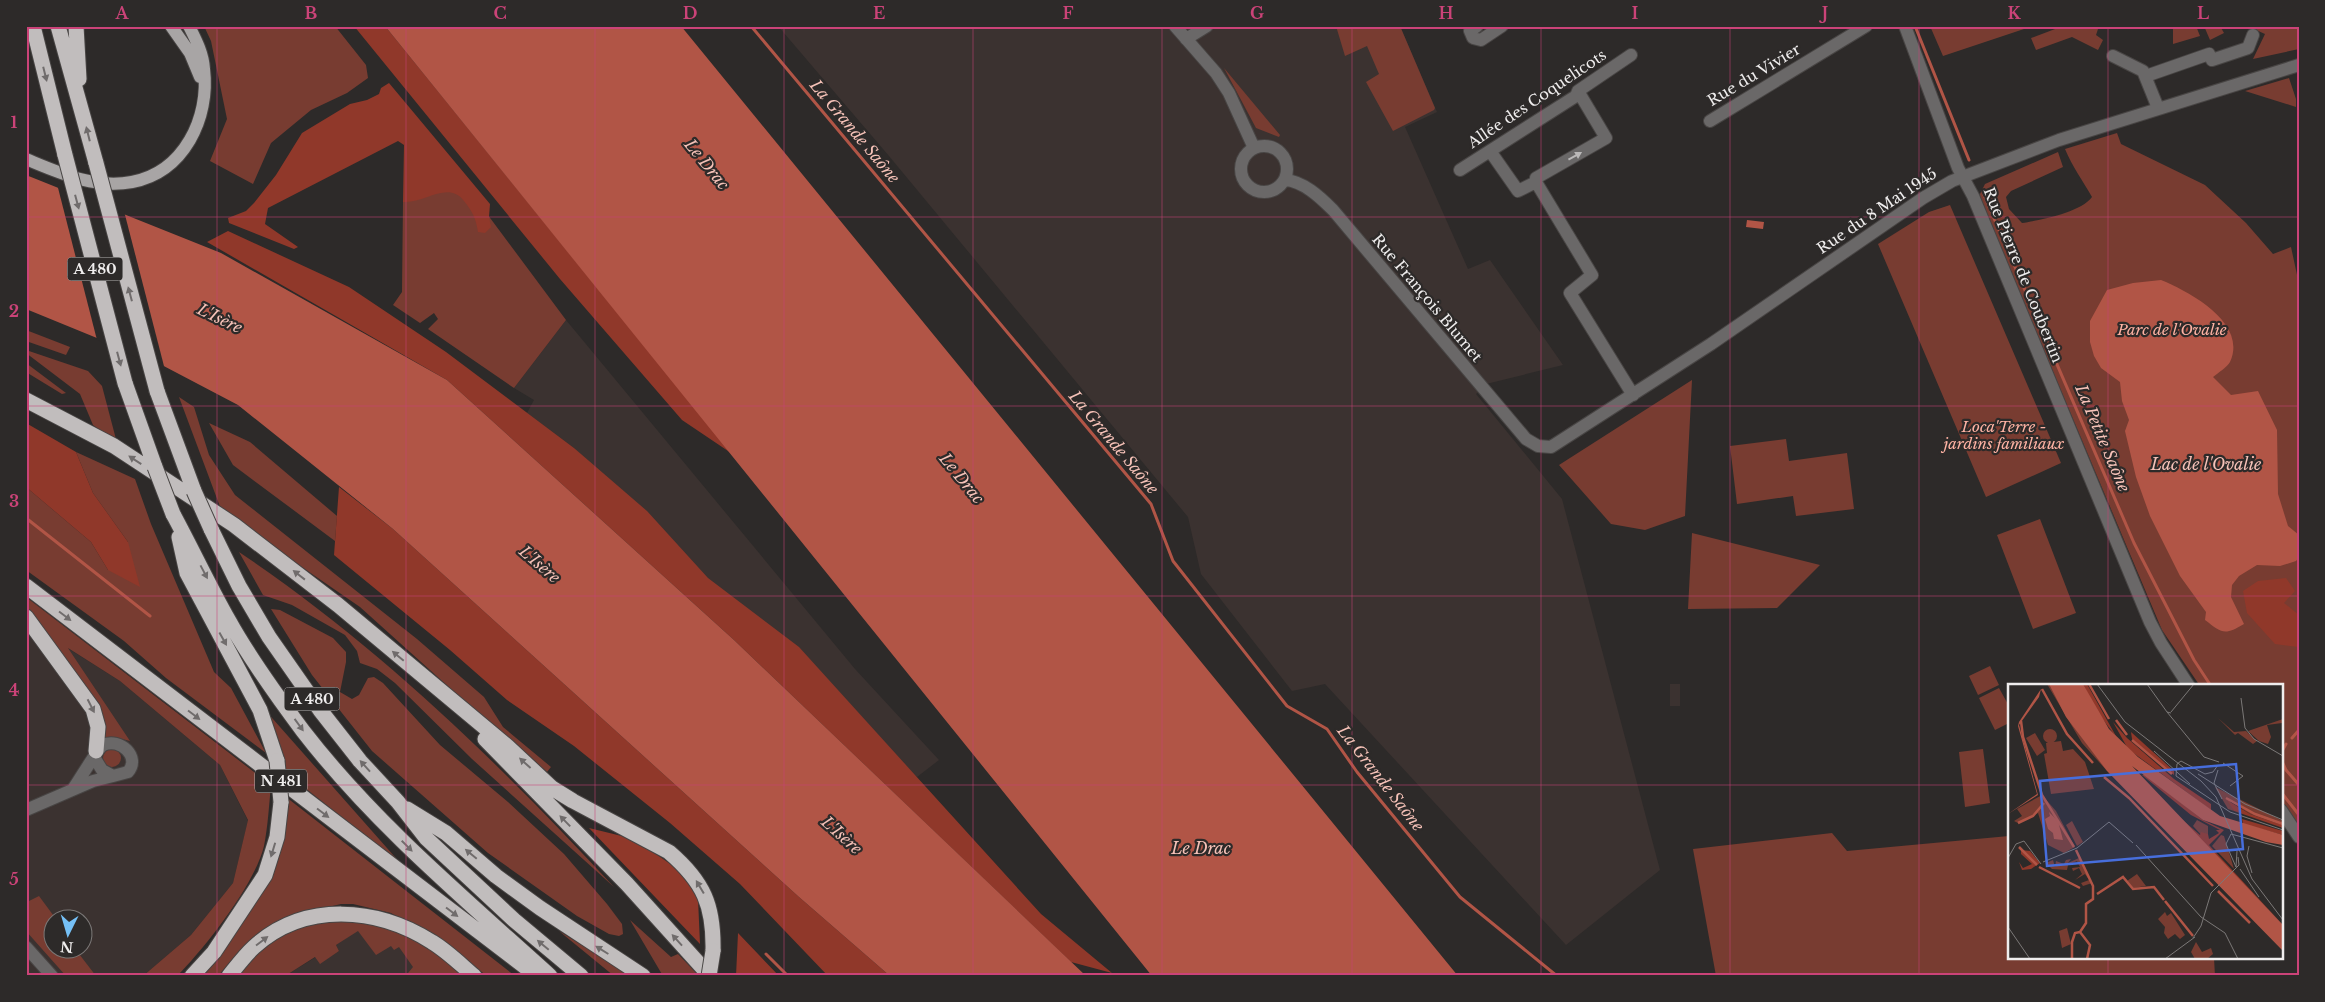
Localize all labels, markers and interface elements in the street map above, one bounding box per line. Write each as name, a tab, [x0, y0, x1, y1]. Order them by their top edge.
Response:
text: A	[115, 3, 130, 23]
text: B	[305, 3, 318, 23]
text: C	[493, 3, 507, 23]
text: D	[683, 3, 697, 23]
text: E	[873, 3, 885, 23]
text: F	[1062, 3, 1074, 23]
text: G	[1250, 3, 1264, 23]
text: H	[1438, 3, 1454, 23]
text: I	[1632, 3, 1639, 23]
text: J	[1819, 3, 1828, 23]
text: K	[2007, 3, 2021, 23]
text: L	[2197, 3, 2209, 23]
street label: Rue du Vivier	[1704, 39, 1804, 110]
street label: Allée des Coquelicots	[1463, 45, 1610, 153]
one-way arrow	[41, 66, 49, 81]
water label: La Grande Saône	[805, 74, 905, 187]
text: 1	[11, 112, 18, 132]
one-way arrow	[84, 127, 92, 142]
water label: Le Drac	[680, 134, 734, 193]
one-way arrow	[1567, 152, 1582, 160]
street label: Rue du 8 Mai 1945	[1813, 163, 1940, 258]
street label: Rue Pierre de Coubertin	[1980, 184, 2067, 365]
one-way arrow	[73, 194, 81, 209]
street label: Rue François Blumet	[1368, 230, 1487, 366]
road number: A 480	[68, 258, 122, 280]
one-way arrow	[126, 286, 134, 301]
water label: L'Isère	[193, 298, 246, 338]
text: 2	[9, 301, 19, 321]
park label: Parc de l'Ovalie	[2116, 320, 2227, 339]
one-way arrow	[115, 352, 123, 367]
water label: La Petite Saône	[2071, 380, 2135, 496]
water label: La Grande Saône	[1064, 385, 1164, 498]
park label: Loca'Terre - jardins familiaux	[1941, 417, 2065, 453]
water label: Le Drac	[935, 448, 989, 507]
water label: Lac de l'Ovalie	[2150, 454, 2262, 474]
one-way arrow	[128, 455, 141, 464]
text: 3	[9, 491, 19, 511]
water label: L'Isère	[515, 540, 565, 588]
one-way arrow	[200, 565, 208, 580]
one-way arrow	[293, 570, 306, 581]
one-way arrow	[58, 610, 71, 621]
one-way arrow	[219, 632, 228, 646]
one-way arrow	[391, 650, 404, 661]
text: 4	[9, 680, 19, 700]
inset map	[2008, 684, 2282, 960]
road number: A 480	[284, 688, 340, 711]
one-way arrow	[87, 698, 95, 713]
one-way arrow	[187, 709, 200, 720]
one-way arrow	[294, 718, 304, 732]
water label: La Grande Saône	[1333, 720, 1429, 836]
one-way arrow	[520, 757, 532, 769]
one-way arrow	[359, 761, 371, 773]
road number: N 481	[255, 769, 307, 792]
one-way arrow	[316, 808, 330, 818]
water label: L'Isère	[817, 811, 867, 859]
one-way arrow	[560, 816, 572, 828]
water label: Le Drac	[1170, 838, 1231, 858]
one-way arrow	[401, 839, 413, 851]
one-way arrow	[268, 843, 276, 858]
one-way arrow	[464, 849, 477, 860]
text: 5	[9, 869, 19, 889]
one-way arrow	[696, 881, 705, 894]
one-way arrow	[446, 906, 459, 917]
north arrow	[42, 910, 92, 960]
one-way arrow	[671, 934, 683, 946]
one-way arrow	[255, 936, 269, 946]
text: N	[60, 937, 74, 956]
one-way arrow	[537, 939, 550, 950]
one-way arrow	[595, 945, 608, 954]

